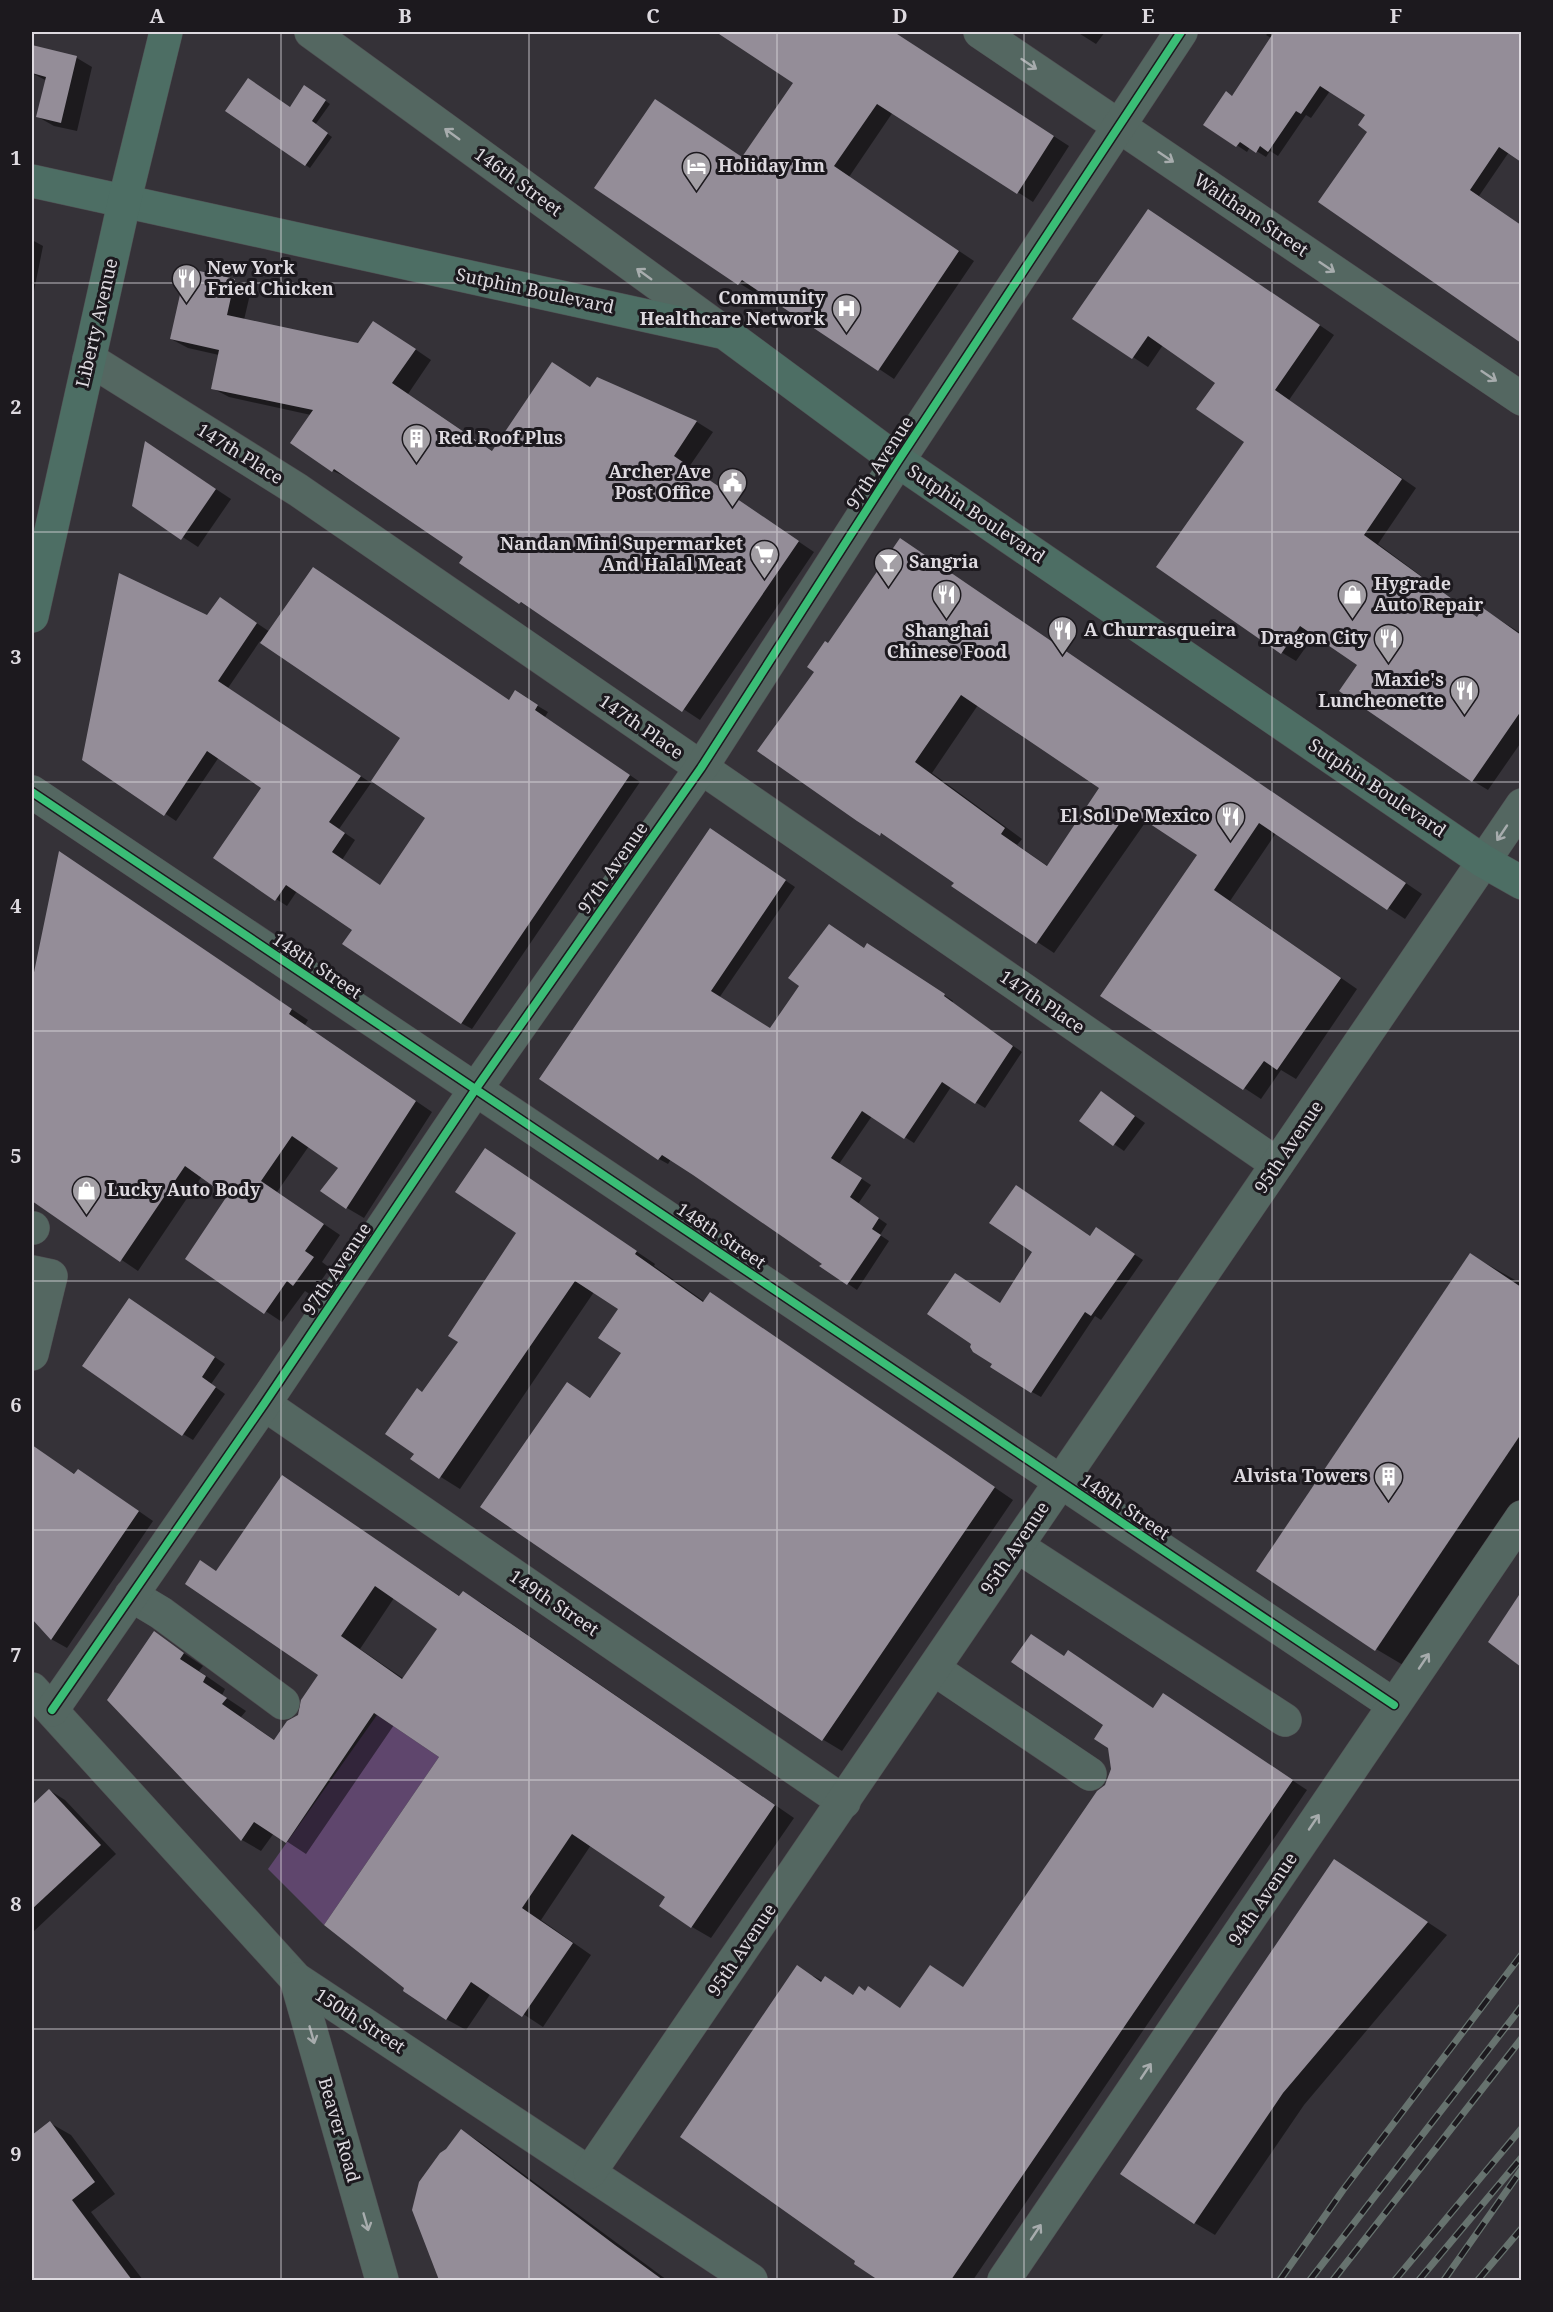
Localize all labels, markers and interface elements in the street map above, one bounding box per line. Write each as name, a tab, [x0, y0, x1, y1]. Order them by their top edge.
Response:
text: A	[149, 2, 165, 29]
text: B	[398, 2, 412, 29]
text: C	[646, 2, 660, 29]
text: D	[892, 2, 908, 29]
text: E	[1141, 2, 1155, 29]
text: F	[1390, 2, 1402, 29]
one-way arrow	[1020, 58, 1036, 70]
one-way arrow	[445, 128, 461, 141]
street label: 146th Street	[470, 141, 567, 221]
text: 1	[10, 144, 22, 171]
hotel icon: Holiday Inn	[681, 150, 713, 192]
one-way arrow	[1157, 152, 1174, 164]
place label: Holiday Inn	[718, 153, 825, 177]
street label: Waltham Street	[1190, 167, 1313, 261]
place label: New York Fried Chicken	[207, 255, 334, 300]
street label: Liberty Avenue	[70, 256, 123, 390]
one-way arrow	[1319, 261, 1335, 273]
restaurant icon: New York Fried Chicken	[170, 262, 202, 304]
street label: Sutphin Boulevard	[454, 262, 616, 318]
one-way arrow	[636, 268, 652, 280]
place label: Community Healthcare Network	[640, 285, 826, 330]
hospital icon: Community Healthcare Network	[830, 292, 862, 334]
one-way arrow	[1480, 370, 1497, 383]
text: 2	[10, 393, 22, 420]
street label: 97th Avenue	[840, 411, 918, 514]
street label: 147th Place	[193, 417, 288, 489]
building icon: Red Roof Plus	[401, 422, 433, 464]
place label: Red Roof Plus	[438, 425, 563, 449]
street label: Sutphin Boulevard	[903, 458, 1050, 568]
place label: Archer Ave Post Office	[608, 459, 711, 504]
public building icon: Archer Ave Post Office	[716, 466, 748, 508]
place label: Nandan Mini Supermarket And Halal Meat	[500, 531, 743, 576]
supermarket icon: Nandan Mini Supermarket And Halal Meat	[748, 538, 780, 580]
bar icon: Sangria	[872, 546, 904, 588]
place label: Sangria	[909, 549, 979, 573]
place label: Hygrade Auto Repair	[1374, 571, 1484, 616]
restaurant icon: Shanghai Chinese Food	[931, 578, 963, 620]
shop icon: Hygrade Auto Repair	[1337, 578, 1369, 620]
restaurant icon: A Churrasqueira	[1047, 614, 1079, 656]
place label: A Churrasqueira	[1084, 617, 1237, 641]
place label: Shanghai Chinese Food	[887, 618, 1008, 663]
restaurant icon: Dragon City	[1373, 622, 1405, 664]
place label: Dragon City	[1260, 625, 1369, 649]
text: 3	[10, 643, 22, 670]
place label: Maxie's Luncheonette	[1318, 667, 1444, 712]
restaurant icon: Maxie's Luncheonette	[1449, 674, 1481, 716]
street label: 147th Place	[595, 688, 688, 764]
street label: Sutphin Boulevard	[1304, 732, 1451, 842]
restaurant icon: El Sol De Mexico	[1215, 800, 1247, 842]
place label: El Sol De Mexico	[1060, 803, 1210, 827]
street label: 97th Avenue	[572, 817, 653, 918]
one-way arrow	[1496, 825, 1508, 841]
text: 4	[10, 892, 22, 919]
street label: 148th Street	[268, 926, 367, 1004]
street label: 147th Place	[995, 964, 1090, 1038]
street label: 95th Avenue	[1248, 1095, 1328, 1197]
text: 5	[10, 1142, 22, 1169]
shop icon: Lucky Auto Body	[70, 1174, 102, 1216]
place label: Lucky Auto Body	[107, 1177, 261, 1201]
street label: 148th Street	[672, 1196, 771, 1274]
street label: 97th Avenue	[296, 1217, 376, 1319]
text: 6	[10, 1391, 22, 1418]
building icon: Alvista Towers	[1373, 1460, 1405, 1502]
place label: Alvista Towers	[1234, 1463, 1368, 1487]
street label: 148th Street	[1076, 1467, 1175, 1545]
street label: 95th Avenue	[974, 1496, 1054, 1598]
street label: 149th Street	[505, 1563, 604, 1641]
text: 7	[10, 1641, 22, 1668]
one-way arrow	[1418, 1653, 1430, 1670]
one-way arrow	[1308, 1815, 1320, 1831]
street label: 94th Avenue	[1222, 1847, 1302, 1949]
text: 8	[10, 1890, 22, 1917]
street label: 95th Avenue	[701, 1898, 781, 2000]
street label: 150th Street	[311, 1982, 410, 2058]
one-way arrow	[307, 2025, 318, 2044]
one-way arrow	[1140, 2063, 1152, 2079]
street label: Beaver Road	[314, 2074, 366, 2185]
text: 9	[10, 2140, 22, 2167]
one-way arrow	[361, 2213, 372, 2232]
one-way arrow	[1031, 2224, 1043, 2241]

